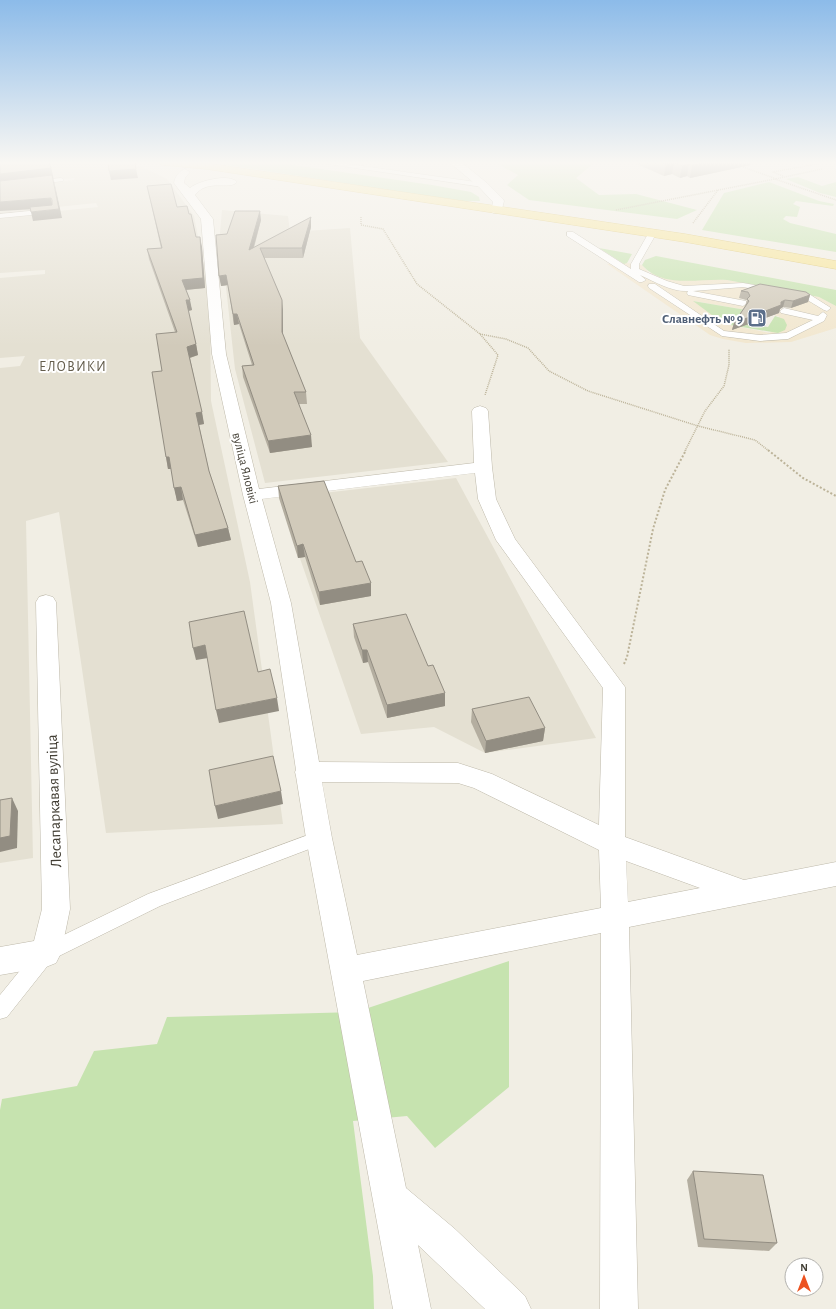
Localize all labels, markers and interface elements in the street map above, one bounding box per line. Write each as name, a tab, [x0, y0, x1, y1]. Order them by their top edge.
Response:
fuel station icon: Славнефть № 9	[746, 307, 768, 329]
place label: Славнефть № 9	[662, 313, 743, 326]
district label: ЕЛОВИКИ	[39, 360, 107, 374]
street label: вуліца Яловікі	[229, 431, 260, 505]
street label: Лесапаркавая вуліца	[44, 734, 65, 868]
north arrow	[784, 1257, 824, 1297]
text: N	[800, 1262, 808, 1273]

